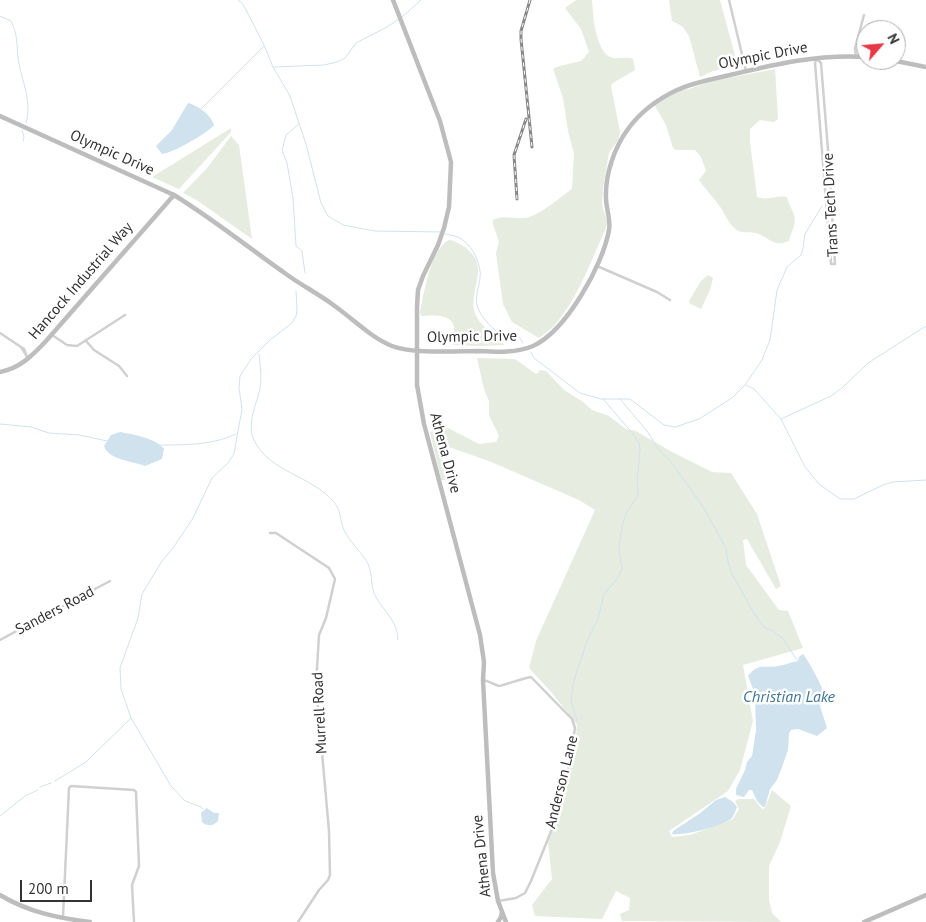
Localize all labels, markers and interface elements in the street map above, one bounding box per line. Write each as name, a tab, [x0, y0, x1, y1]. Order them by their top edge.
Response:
north arrow	[856, 20, 906, 70]
text: N	[883, 30, 904, 47]
street label: Olympic Drive	[717, 39, 809, 73]
street label: Olympic Drive	[67, 126, 157, 180]
street label: Trans Tech Drive	[819, 152, 843, 258]
street label: Hancock Industrial Way	[25, 219, 137, 343]
street label: Olympic Drive	[427, 327, 517, 347]
street label: Athena Drive	[426, 411, 464, 495]
street label: Sanders Road	[13, 583, 97, 639]
street label: Murrell Road	[309, 671, 331, 755]
water label: Christian Lake	[743, 687, 835, 707]
street label: Anderson Lane	[542, 734, 582, 830]
street label: Athena Drive	[469, 814, 495, 898]
scale bar	[22, 870, 95, 902]
text: 200 m	[28, 879, 69, 898]

